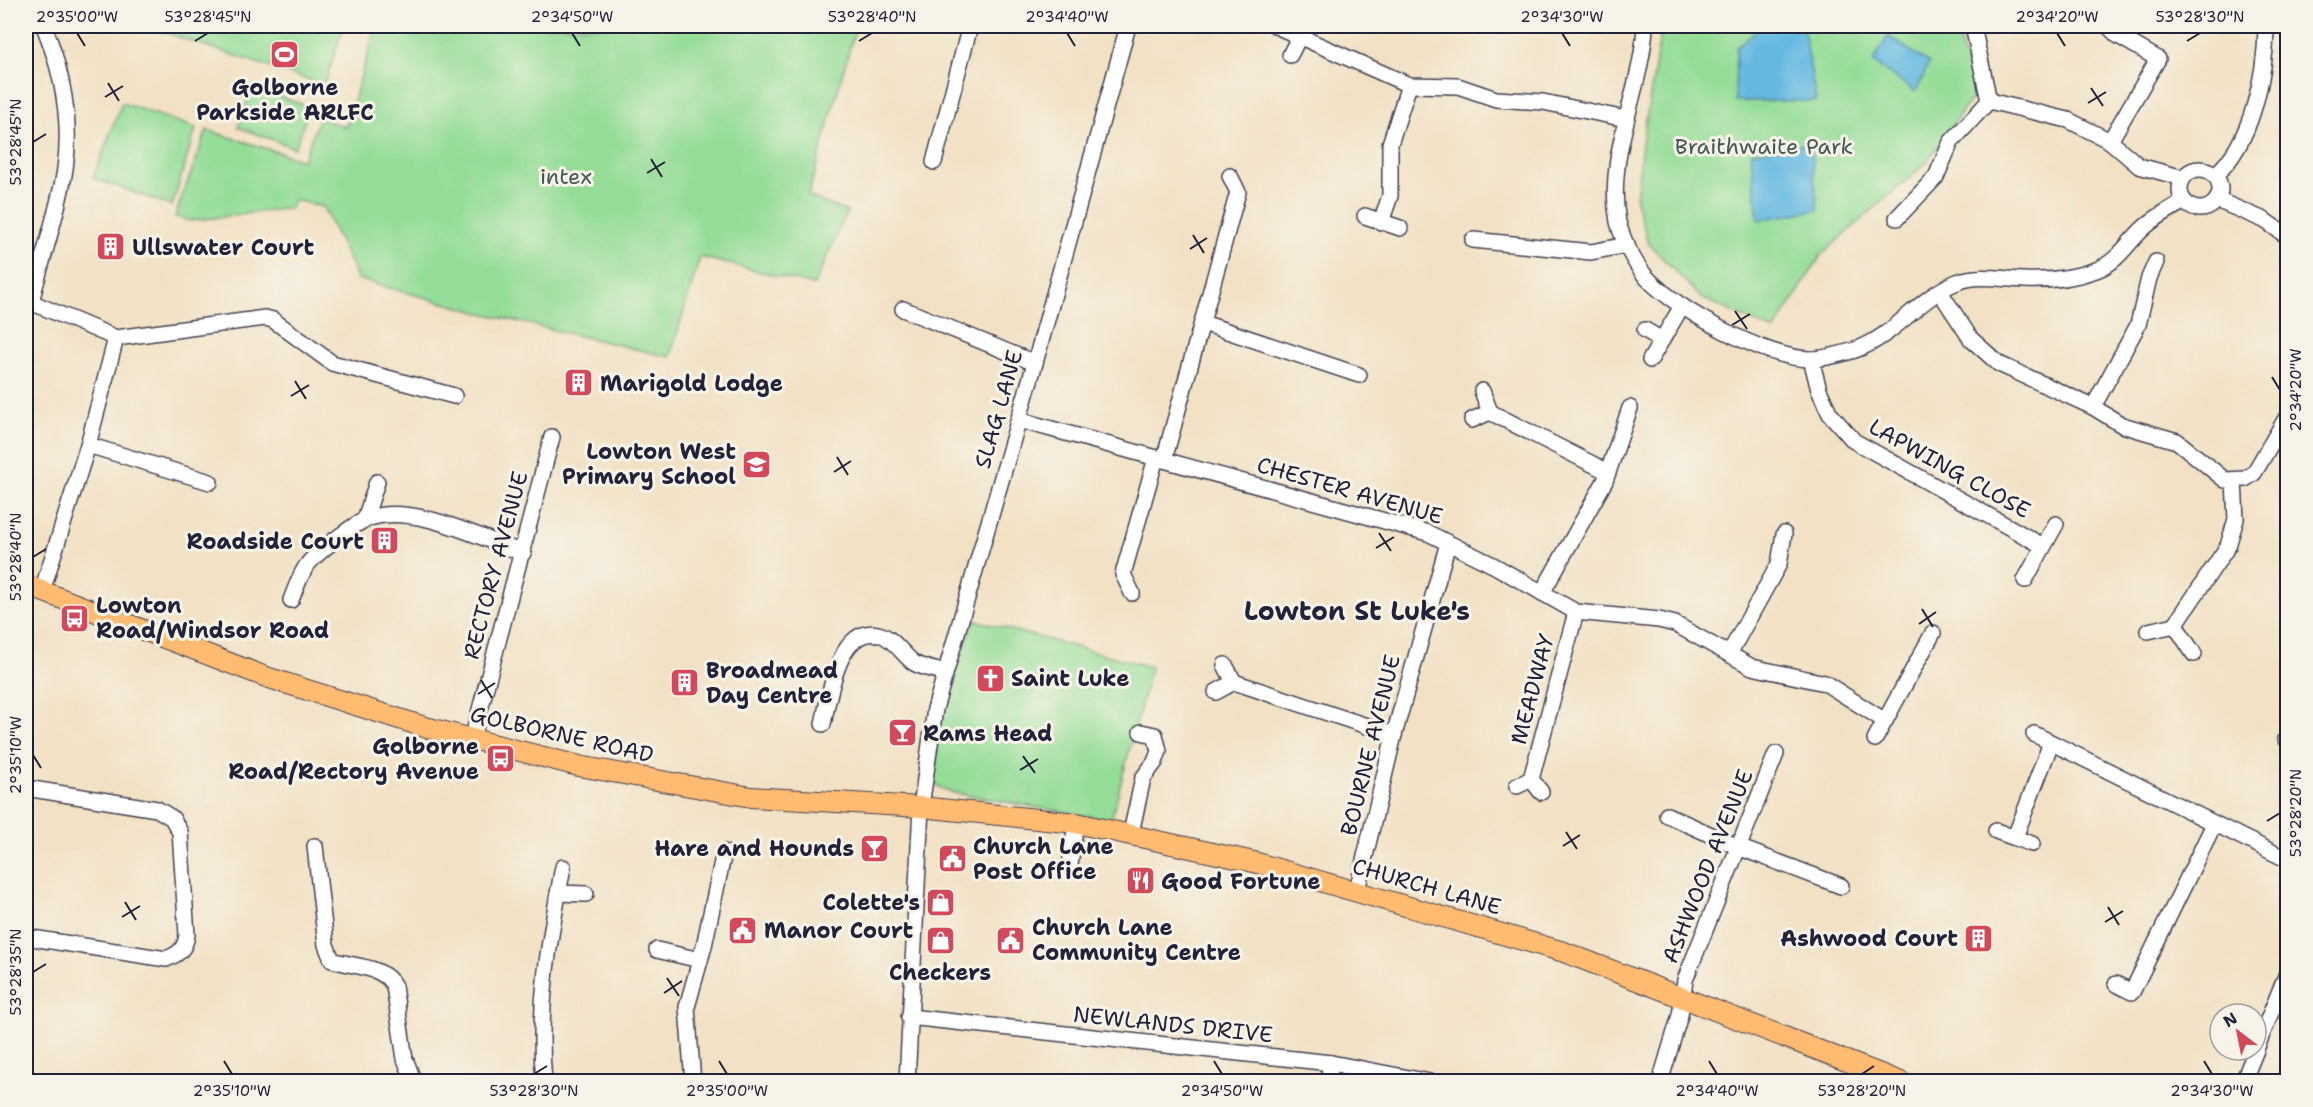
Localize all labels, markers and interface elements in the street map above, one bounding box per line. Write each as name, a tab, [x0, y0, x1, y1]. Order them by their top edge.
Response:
text: 2°35'00"W	[36, 7, 118, 27]
text: 53°28'45"N	[165, 7, 251, 27]
text: 2°34'50"W	[531, 7, 613, 27]
text: 53°28'40"N	[828, 7, 916, 27]
text: 2°34'40"W	[1025, 7, 1109, 27]
text: 2°34'30"W	[1520, 7, 1604, 27]
text: 2°34'20"W	[2015, 7, 2099, 27]
text: 53°28'30"N	[2156, 7, 2244, 27]
sports icon: Golborne Parkside ARLFC	[269, 39, 301, 71]
place label: Golborne Parkside ARLFC	[196, 73, 374, 127]
text: 53°28'45"N	[6, 99, 26, 185]
park label: Braithwaite Park	[1675, 132, 1853, 161]
park label: intex	[540, 162, 592, 191]
building icon: Ullswater Court	[95, 231, 127, 263]
place label: Ullswater Court	[132, 233, 315, 262]
street label: SLAG LANE	[968, 347, 1029, 472]
text: 2°34'20"W	[2286, 348, 2306, 432]
building icon: Marigold Lodge	[563, 367, 595, 399]
place label: Marigold Lodge	[600, 369, 783, 398]
street label: LAPWING CLOSE	[1864, 412, 2036, 525]
place label: Lowton West Primary School	[562, 437, 736, 491]
school or university icon: Lowton West Primary School	[741, 448, 773, 480]
street label: CHESTER AVENUE	[1254, 450, 1446, 531]
street label: RECTORY AVENUE	[456, 468, 535, 662]
text: 53°28'40"N	[6, 513, 26, 601]
building icon: Roadside Court	[369, 525, 401, 557]
place label: Roadside Court	[187, 527, 364, 556]
place label: Lowton Road/Windsor Road	[96, 591, 329, 645]
district label: Lowton St Luke's	[1244, 593, 1470, 628]
bus stop icon: Lowton Road/Windsor Road	[59, 602, 91, 634]
street label: MEADWAY	[1504, 631, 1561, 748]
street label: BOURNE AVENUE	[1334, 652, 1407, 839]
place label: Broadmead Day Centre	[706, 656, 838, 710]
church icon: Saint Luke	[974, 662, 1006, 694]
place label: Saint Luke	[1011, 664, 1129, 693]
building icon: Broadmead Day Centre	[669, 667, 701, 699]
street label: GOLBORNE ROAD	[468, 699, 656, 770]
text: 2°35'10"W	[6, 716, 26, 794]
bar icon: Rams Head	[886, 717, 918, 749]
place label: Rams Head	[923, 719, 1052, 748]
place label: Golborne Road/Rectory Avenue	[228, 732, 479, 786]
bus stop icon: Golborne Road/Rectory Avenue	[484, 743, 516, 775]
street label: ASHWOOD AVENUE	[1655, 765, 1760, 967]
text: 53°28'20"N	[2286, 769, 2306, 857]
bar icon: Hare and Hounds	[859, 832, 891, 864]
place label: Church Lane Post Office	[973, 832, 1114, 886]
place label: Hare and Hounds	[654, 834, 854, 863]
public building icon: Church Lane Post Office	[936, 843, 968, 875]
street label: CHURCH LANE	[1349, 851, 1505, 922]
restaurant icon: Good Fortune	[1124, 865, 1156, 897]
place label: Good Fortune	[1161, 867, 1321, 896]
shop icon: Colette's	[925, 886, 957, 918]
place label: Colette's	[823, 888, 920, 917]
place label: Church Lane Community Centre	[1032, 913, 1241, 967]
public building icon: Manor Court	[727, 914, 759, 946]
place label: Manor Court	[764, 916, 914, 945]
building icon: Ashwood Court	[1963, 922, 1995, 954]
shop icon: Checkers	[924, 924, 956, 956]
public building icon: Church Lane Community Centre	[995, 924, 1027, 956]
place label: Ashwood Court	[1780, 924, 1958, 953]
text: 53°28'35"N	[6, 928, 26, 1016]
place label: Checkers	[889, 958, 991, 987]
street label: NEWLANDS DRIVE	[1072, 1000, 1274, 1049]
north arrow	[2208, 1002, 2268, 1062]
text: N	[2219, 1007, 2241, 1032]
text: 2°35'10"W	[193, 1081, 271, 1101]
text: 53°28'30"N	[490, 1081, 578, 1101]
text: 2°35'00"W	[686, 1081, 768, 1101]
text: 2°34'50"W	[1181, 1081, 1263, 1101]
text: 2°34'40"W	[1675, 1081, 1759, 1101]
text: 53°28'20"N	[1818, 1081, 1906, 1101]
text: 2°34'30"W	[2170, 1081, 2254, 1101]

